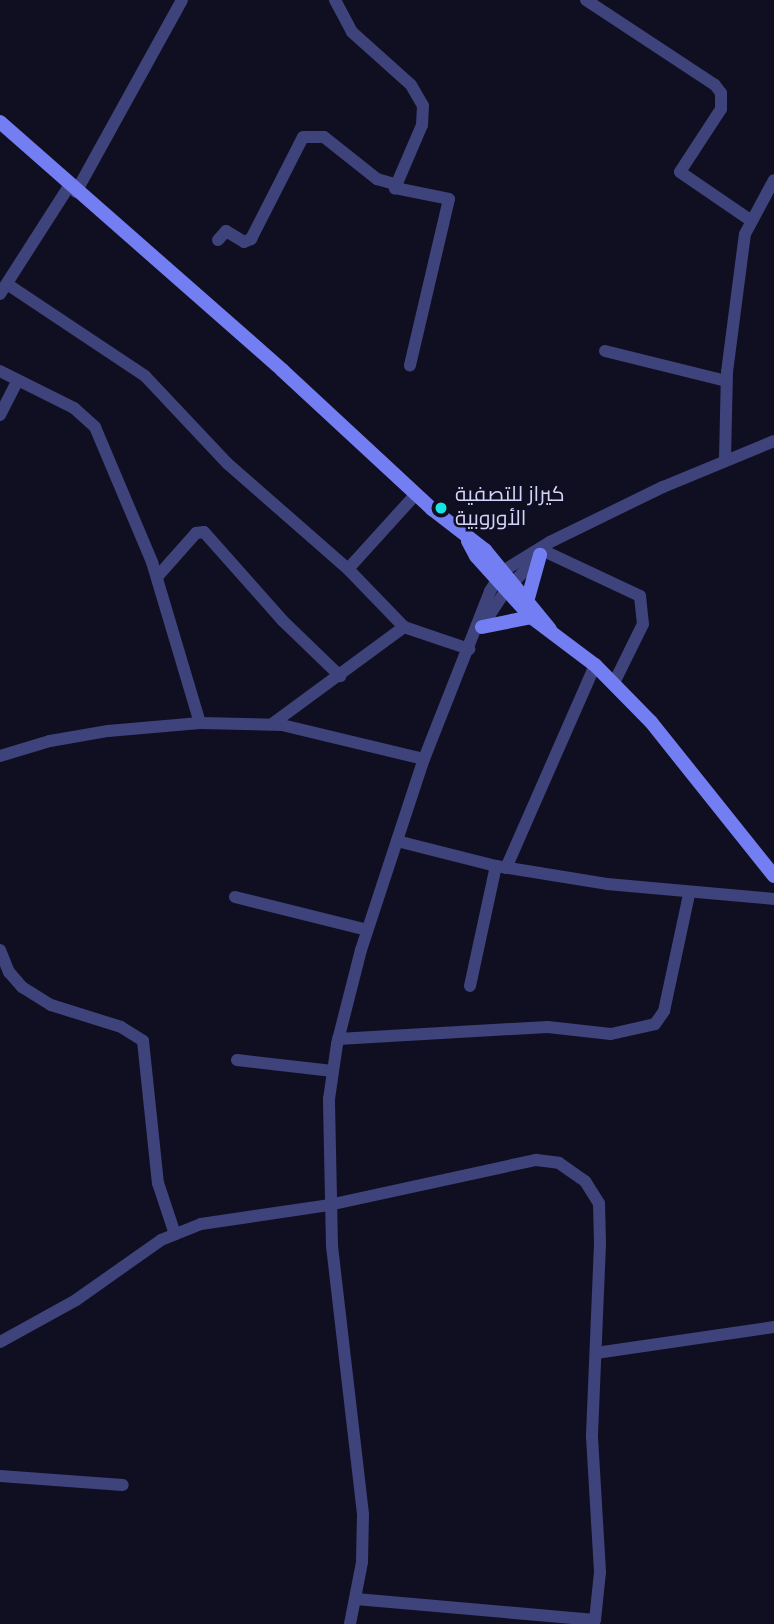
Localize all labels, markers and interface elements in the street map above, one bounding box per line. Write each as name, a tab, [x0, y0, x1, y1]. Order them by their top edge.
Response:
place label: كيراز للتصفية الأوروبية	[455, 483, 565, 533]
marker: كيراز للتصفية الأوروبية	[433, 500, 449, 516]

